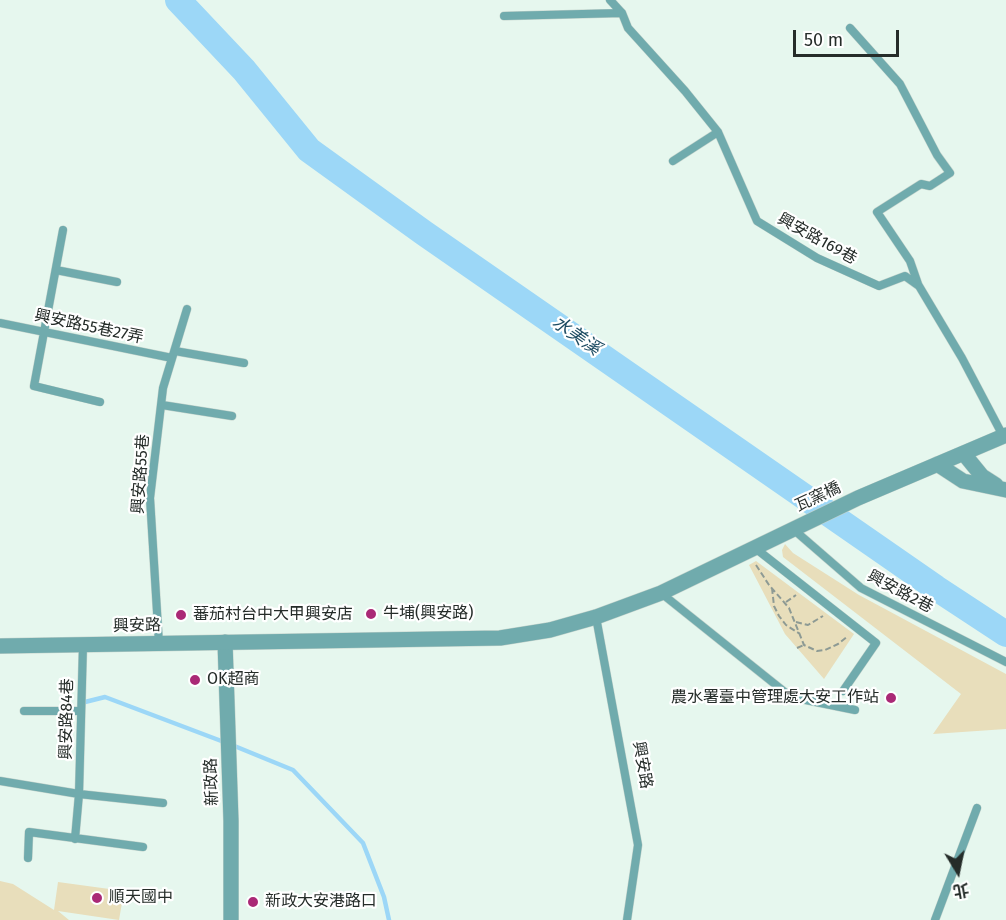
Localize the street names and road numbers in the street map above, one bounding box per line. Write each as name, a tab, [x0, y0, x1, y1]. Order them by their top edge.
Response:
street label: 興安路169巷	[774, 209, 860, 269]
street label: 興安路55巷27弄	[33, 306, 145, 348]
street label: 興安路55巷	[129, 433, 153, 515]
street label: 瓦窯橋	[792, 478, 844, 516]
street label: 興安路2巷	[864, 567, 936, 617]
street label: 興安路	[113, 616, 161, 636]
street label: 興安路84巷	[57, 678, 77, 760]
street label: 興安路	[628, 740, 656, 790]
street label: 新政路	[202, 758, 222, 806]

